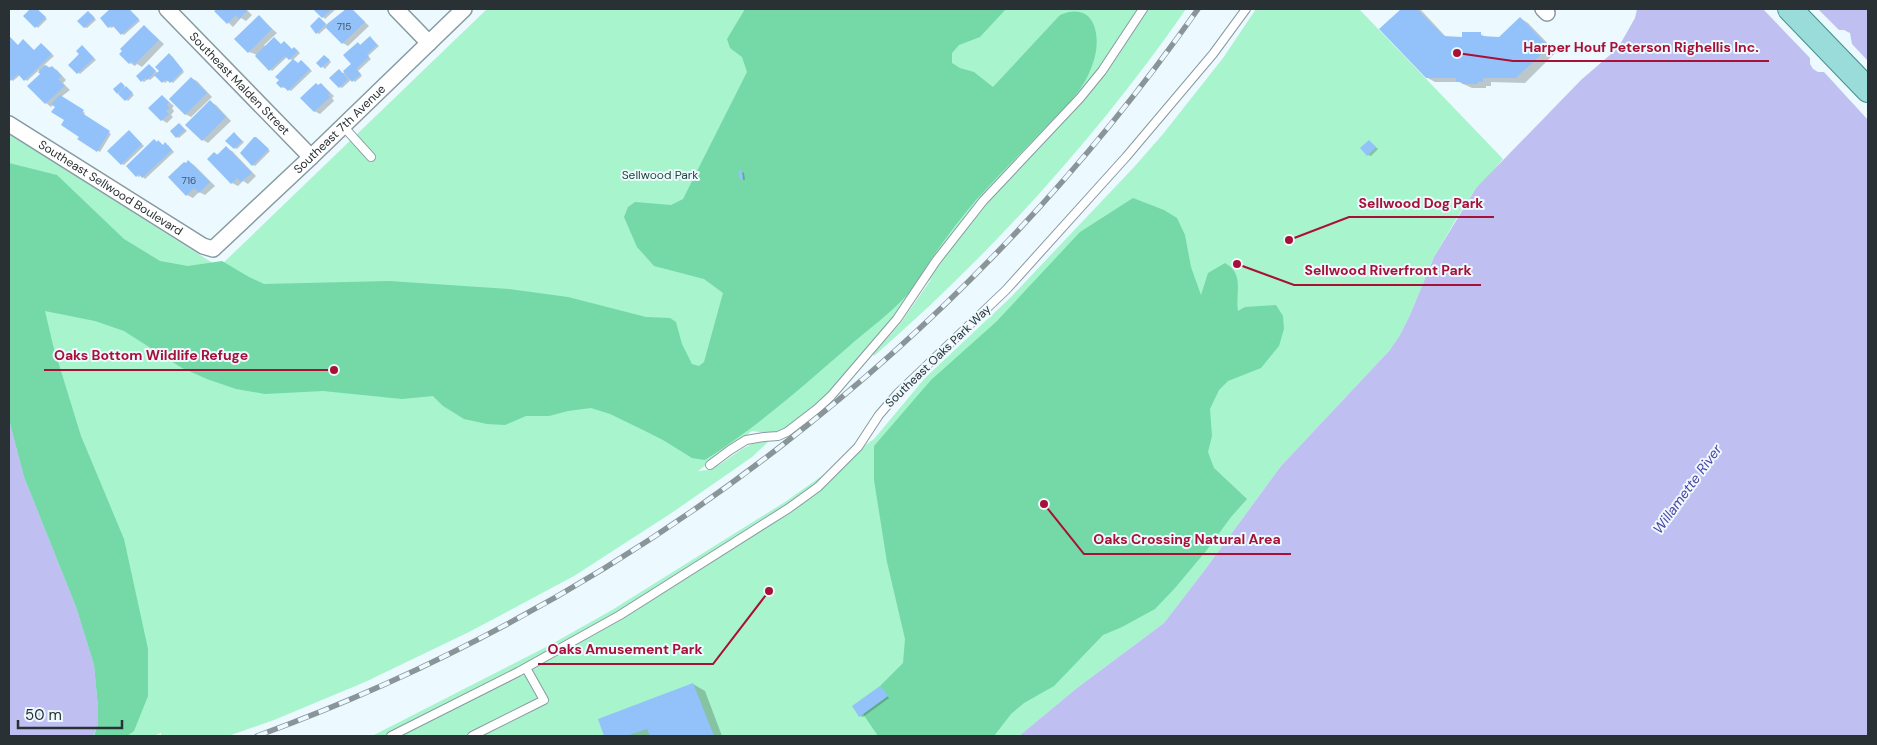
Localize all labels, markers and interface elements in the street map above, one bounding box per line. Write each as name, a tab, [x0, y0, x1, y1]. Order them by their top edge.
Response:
house number: 715	[337, 20, 351, 33]
street label: Southeast Malden Street	[186, 29, 293, 139]
callout: Harper Houf Peterson Righellis Inc.	[1513, 32, 1769, 61]
text: Harper Houf Peterson Righellis Inc.	[1523, 38, 1759, 56]
street label: Southeast 7th Avenue	[290, 81, 389, 177]
street label: Southeast Sellwood Boulevard	[35, 137, 186, 239]
park label: Sellwood Park	[622, 167, 698, 183]
house number: 716	[182, 174, 196, 187]
callout: Sellwood Dog Park	[1349, 188, 1494, 217]
text: Sellwood Dog Park	[1359, 194, 1483, 212]
callout: Sellwood Riverfront Park	[1294, 256, 1481, 285]
text: Sellwood Riverfront Park	[1304, 261, 1472, 279]
street label: Southeast Oaks Park Way	[882, 301, 995, 411]
callout: Oaks Bottom Wildlife Refuge	[44, 341, 258, 370]
text: Oaks Bottom Wildlife Refuge	[54, 346, 248, 364]
water label: Willamette River	[1649, 440, 1726, 537]
callout: Oaks Crossing Natural Area	[1084, 525, 1291, 554]
text: Oaks Crossing Natural Area	[1093, 530, 1281, 548]
callout: Oaks Amusement Park	[538, 635, 713, 664]
text: Oaks Amusement Park	[547, 640, 703, 658]
scale bar	[18, 698, 121, 730]
text: 50 m	[25, 705, 62, 725]

